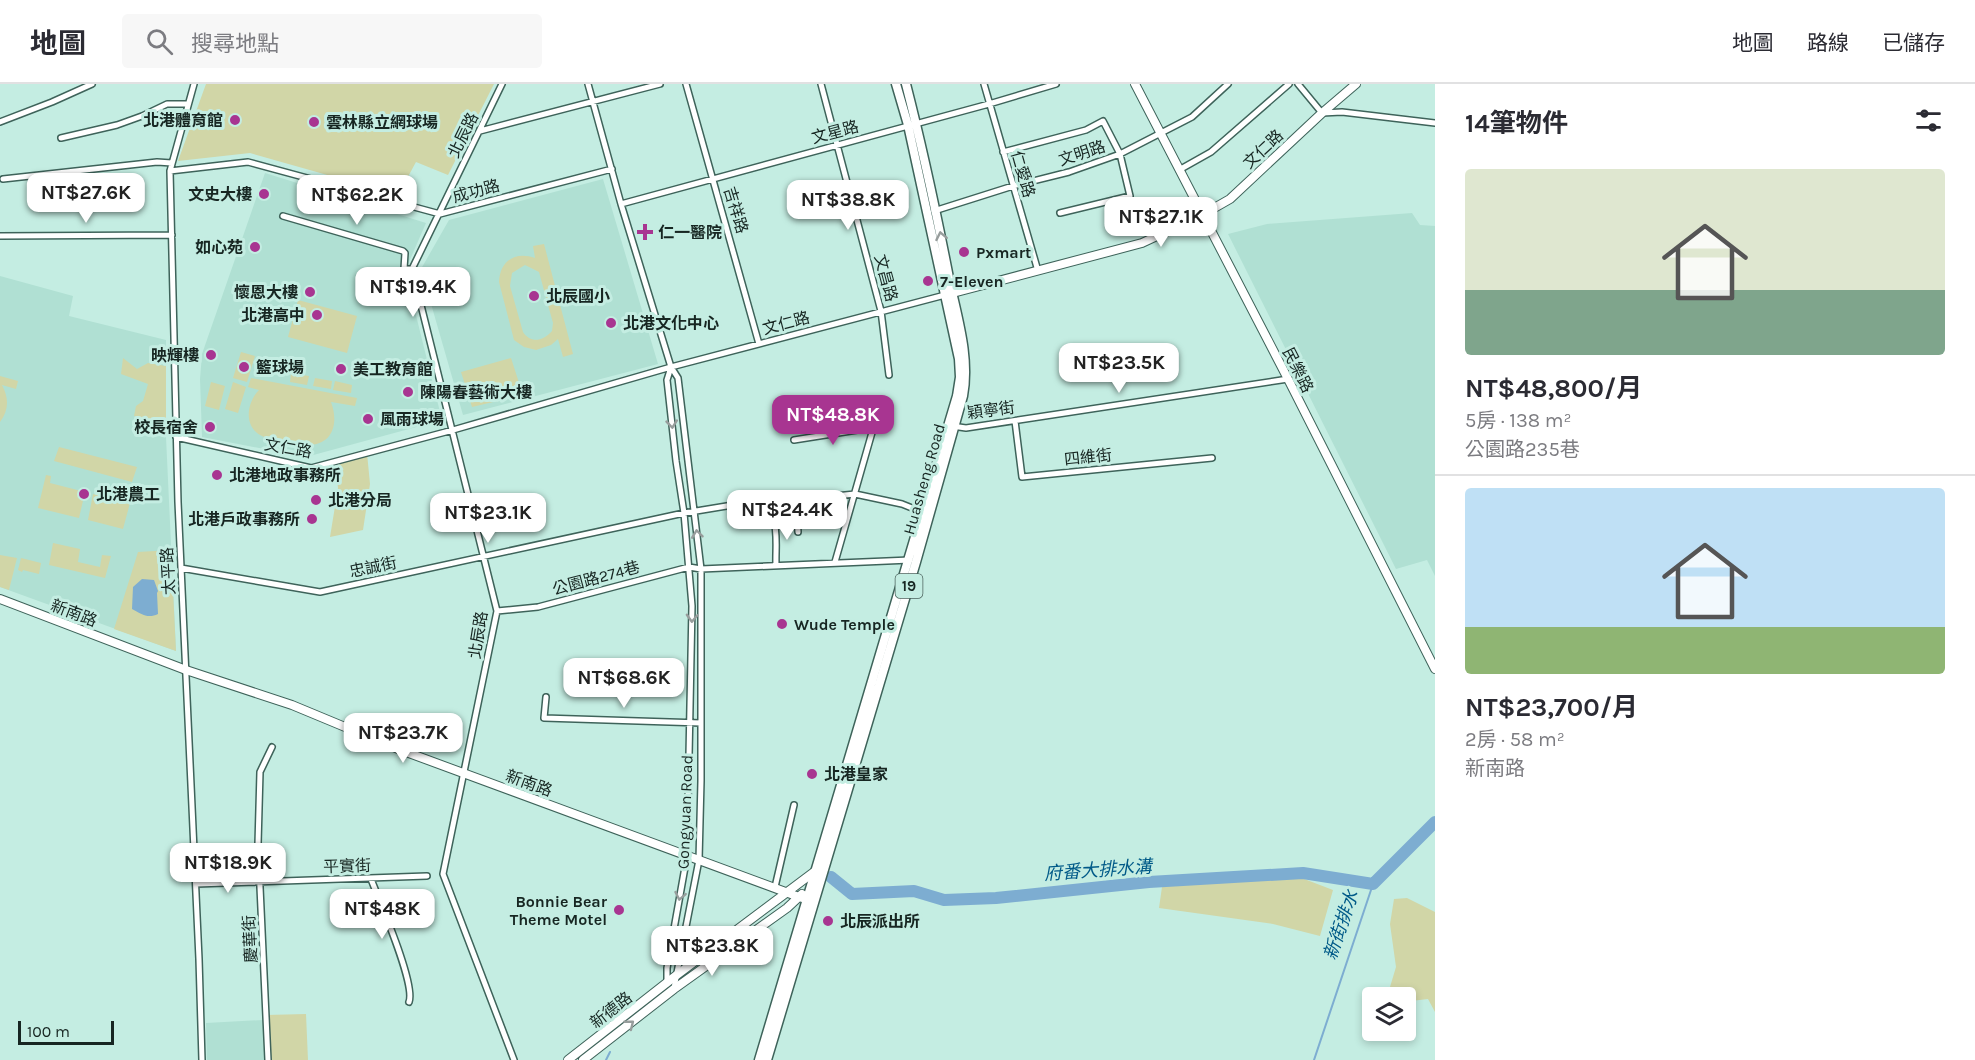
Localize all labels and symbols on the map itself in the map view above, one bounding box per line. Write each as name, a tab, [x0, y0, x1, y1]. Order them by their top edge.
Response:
street label: 北辰路	[444, 109, 482, 161]
place label: 北港體育館	[143, 111, 223, 130]
marker: 北港體育館	[228, 113, 242, 127]
place label: 雲林縣立網球場	[326, 113, 438, 132]
marker: 雲林縣立網球場	[307, 115, 321, 129]
street label: 文星路	[809, 117, 861, 147]
street label: 文仁路	[1239, 126, 1287, 172]
street label: 文明路	[1056, 137, 1108, 169]
street label: 仁愛路	[1007, 148, 1039, 200]
pin: NT$27.6K	[24, 173, 148, 224]
pin: NT$62.2K	[295, 175, 419, 226]
street label: 成功路	[450, 176, 502, 206]
pin: NT$38.8K	[786, 180, 910, 231]
street label: 吉祥路	[720, 184, 752, 236]
place label: 文史大樓	[188, 185, 252, 204]
marker: 文史大樓	[257, 187, 271, 201]
pin: NT$27.1K	[1099, 197, 1223, 248]
marker: 仁一醫院	[636, 223, 654, 241]
place label: 仁一醫院	[658, 223, 722, 242]
one-way arrow	[935, 232, 948, 242]
place label: 如心苑	[195, 238, 243, 257]
marker: 如心苑	[248, 240, 262, 254]
place label: Pxmart	[976, 243, 1031, 262]
marker: Pxmart	[957, 245, 971, 259]
street label: 文昌路	[871, 252, 901, 304]
pin: NT$19.4K	[351, 267, 475, 318]
place label: 7-Eleven	[940, 272, 1003, 291]
marker: 7-Eleven	[921, 274, 935, 288]
place label: 懷恩大樓	[234, 283, 298, 302]
marker: 懷恩大樓	[303, 285, 317, 299]
place label: 北辰國小	[546, 287, 610, 306]
marker: 北辰國小	[527, 289, 541, 303]
place label: 北港高中	[241, 306, 305, 325]
marker: 北港高中	[310, 308, 324, 322]
street label: 文仁路	[760, 308, 812, 338]
place label: 北港文化中心	[623, 314, 719, 333]
marker: 北港文化中心	[604, 316, 618, 330]
pin: NT$23.5K	[1057, 343, 1181, 394]
street label: 民樂路	[1279, 344, 1317, 396]
place label: 映輝樓	[151, 346, 199, 365]
marker: 映輝樓	[204, 348, 218, 362]
place label: 籃球場	[256, 358, 304, 377]
marker: 籃球場	[237, 360, 251, 374]
place label: 美工教育館	[353, 360, 433, 379]
marker: 美工教育館	[334, 362, 348, 376]
place label: 陳陽春藝術大樓	[420, 383, 532, 402]
marker: 陳陽春藝術大樓	[401, 385, 415, 399]
pin: NT$48.8K	[771, 395, 895, 446]
street label: 穎寧街	[966, 398, 1016, 422]
place label: 風雨球場	[380, 410, 444, 429]
marker: 風雨球場	[361, 412, 375, 426]
place label: 校長宿舍	[134, 418, 198, 437]
marker: 校長宿舍	[203, 420, 217, 434]
one-way arrow	[665, 420, 678, 429]
street label: Huasheng Road	[899, 421, 949, 537]
street label: 文仁路	[263, 434, 313, 462]
street label: 四維街	[1063, 445, 1113, 469]
place label: 北港地政事務所	[229, 466, 341, 485]
marker: 北港地政事務所	[210, 468, 224, 482]
place label: 北港農工	[96, 485, 160, 504]
marker: 北港農工	[77, 487, 91, 501]
pin: NT$24.4K	[725, 490, 849, 541]
place label: 北港分局	[328, 491, 392, 510]
marker: 北港分局	[309, 493, 323, 507]
pin: NT$23.1K	[426, 493, 550, 544]
place label: 北港戶政事務所	[188, 510, 300, 529]
marker: 北港戶政事務所	[305, 512, 319, 526]
one-way arrow	[691, 530, 703, 539]
street label: 太平路	[157, 547, 179, 595]
street label: 忠誠街	[348, 553, 398, 581]
street label: 公園路274巷	[550, 557, 642, 599]
road number: 19	[896, 574, 922, 598]
street label: 新南路	[48, 596, 100, 630]
street label: 北辰路	[465, 610, 491, 660]
one-way arrow	[685, 614, 698, 623]
place label: Wude Temple	[794, 615, 895, 634]
marker: Wude Temple	[775, 617, 789, 631]
pin: NT$68.6K	[562, 658, 686, 709]
pin: NT$23.7K	[341, 713, 465, 764]
street label: Gongyuan Road	[674, 755, 696, 869]
place label: 北港皇家	[824, 765, 888, 784]
street label: 新南路	[503, 766, 555, 800]
marker: 北港皇家	[805, 767, 819, 781]
pin: NT$18.9K	[166, 843, 290, 894]
water label: 府番大排水溝	[1043, 855, 1156, 885]
street label: 平實街	[323, 856, 371, 876]
water label: 新街排水	[1319, 886, 1363, 963]
pin: NT$48K	[333, 889, 431, 940]
one-way arrow	[674, 891, 687, 901]
place label: Bonnie Bear Theme Motel	[510, 892, 608, 929]
marker: Bonnie Bear Theme Motel	[612, 903, 626, 917]
place label: 北辰派出所	[840, 912, 920, 931]
marker: 北辰派出所	[821, 914, 835, 928]
street label: 慶華街	[239, 915, 261, 963]
pin: NT$23.8K	[650, 926, 774, 977]
street label: 新德路	[586, 988, 636, 1032]
scale bar	[18, 1018, 114, 1046]
one-way arrow	[623, 1020, 634, 1031]

